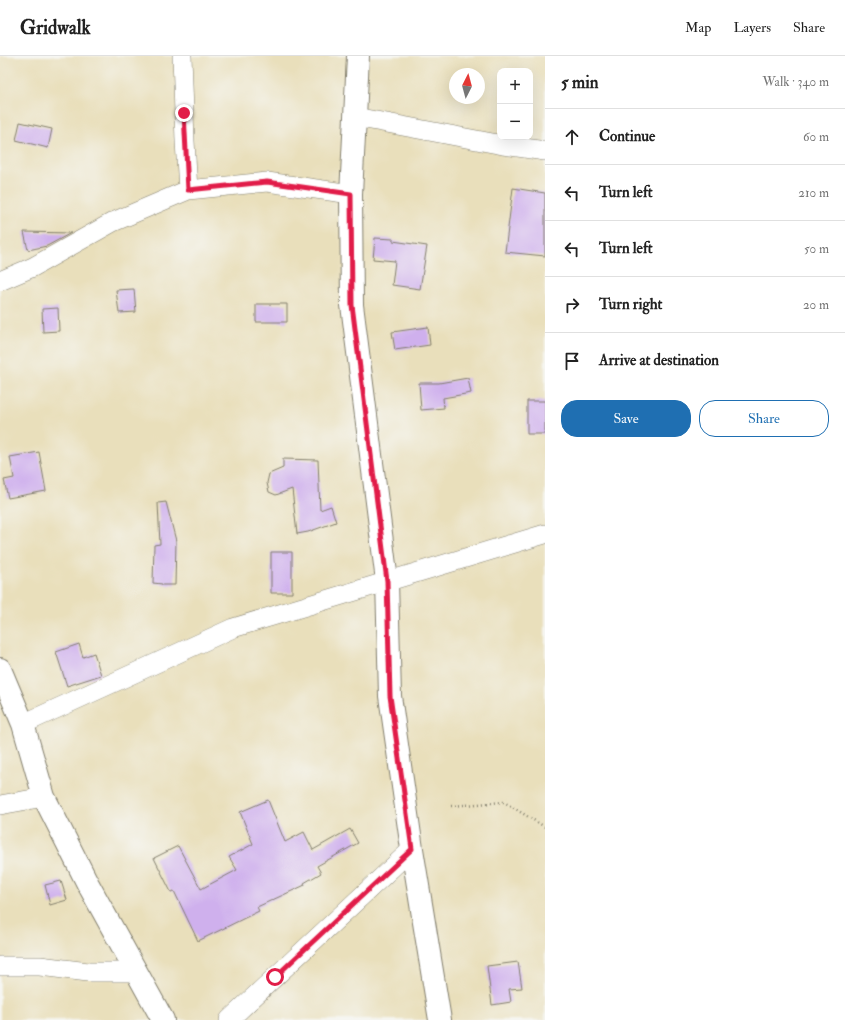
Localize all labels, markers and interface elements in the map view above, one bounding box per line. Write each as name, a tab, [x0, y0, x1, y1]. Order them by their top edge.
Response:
text: Gridwalk	[20, 16, 91, 40]
text: Map	[685, 19, 711, 36]
text: Layers	[733, 19, 771, 36]
text: Share	[793, 19, 825, 36]
north arrow	[449, 68, 485, 104]
map controls	[497, 68, 533, 140]
button: +	[497, 68, 533, 104]
text: 5 min	[561, 72, 599, 93]
text: Walk · 340 m	[763, 74, 829, 90]
route end	[175, 104, 193, 122]
button: −	[497, 104, 533, 140]
icon: ahead	[561, 126, 583, 148]
text: Continue	[599, 127, 655, 146]
text: 60 m	[803, 129, 829, 145]
icon: left	[561, 182, 583, 204]
text: Turn left	[599, 183, 653, 202]
text: 210 m	[798, 185, 829, 201]
icon: left	[561, 238, 583, 260]
text: Turn left	[599, 239, 653, 258]
text: 50 m	[804, 241, 829, 257]
icon: right	[561, 294, 583, 316]
text: Turn right	[599, 295, 662, 314]
text: 20 m	[803, 297, 829, 313]
icon: arrive	[561, 350, 583, 372]
text: Arrive at destination	[599, 351, 719, 370]
button: Save	[561, 400, 691, 437]
button: Share	[699, 400, 829, 437]
route start	[266, 968, 284, 986]

